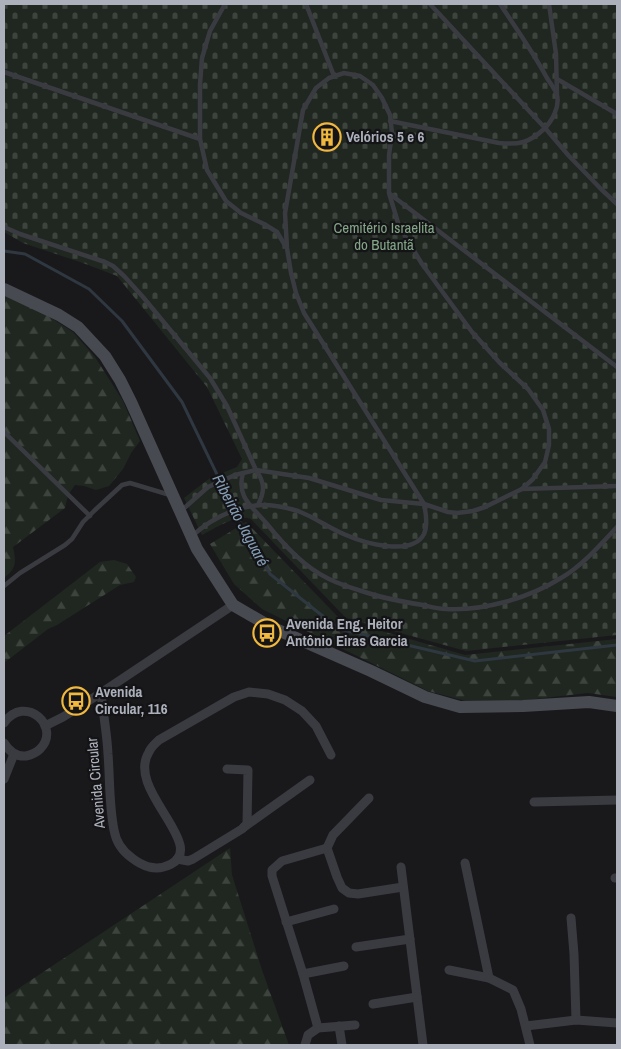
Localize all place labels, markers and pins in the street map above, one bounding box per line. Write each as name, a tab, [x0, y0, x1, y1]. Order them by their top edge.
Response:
building icon: Velórios 5 e 6	[312, 122, 342, 152]
place label: Velórios 5 e 6	[346, 126, 425, 147]
place label: Avenida Eng. Heitor Antônio Eiras Garcia	[286, 613, 408, 651]
bus stop icon: Avenida Eng. Heitor Antônio Eiras Garcia	[252, 618, 282, 648]
place label: Avenida Circular, 116	[95, 681, 168, 719]
bus stop icon: Avenida Circular, 116	[61, 686, 91, 716]

